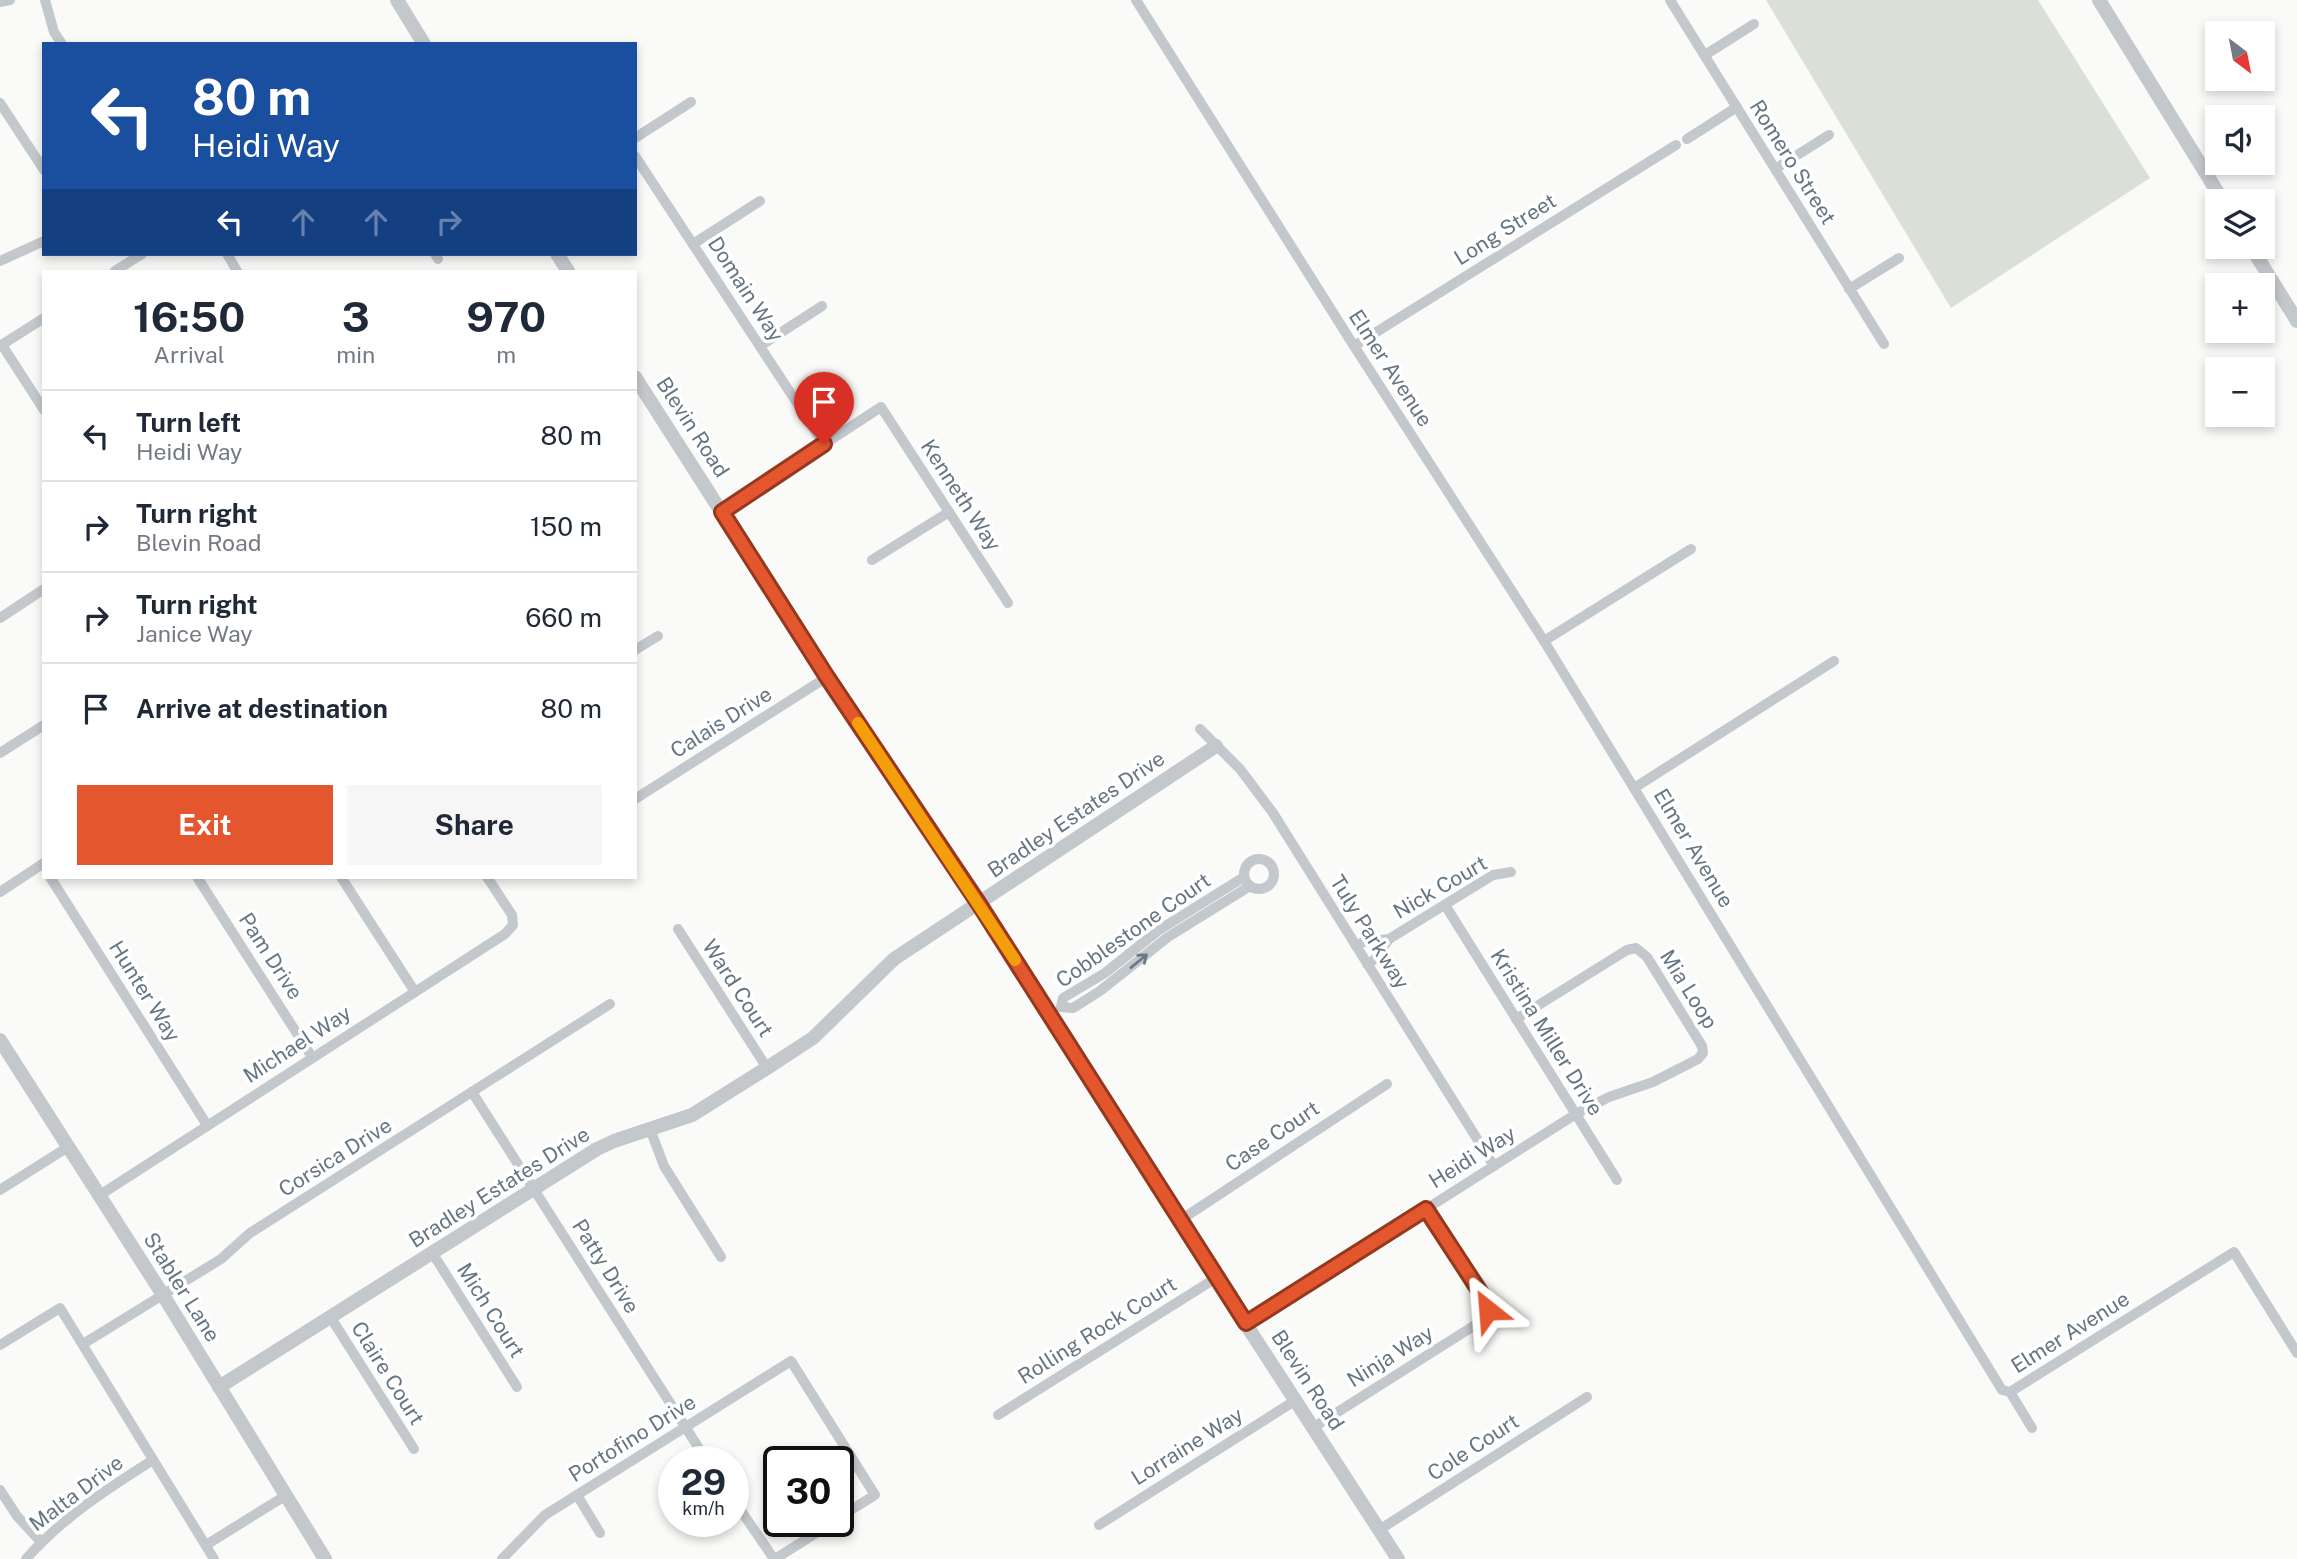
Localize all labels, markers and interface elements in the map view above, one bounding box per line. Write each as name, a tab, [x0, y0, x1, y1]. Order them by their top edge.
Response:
north arrow	[2205, 21, 2275, 91]
map controls	[2205, 21, 2275, 427]
text: 80 m	[192, 68, 311, 126]
icon: left	[77, 70, 168, 161]
street label: Romero Street	[1745, 95, 1841, 229]
button: sound	[2205, 105, 2275, 175]
text: Heidi Way	[192, 127, 340, 164]
street label: Long Street	[1450, 188, 1560, 270]
button: layers	[2205, 189, 2275, 259]
icon: left	[211, 203, 249, 241]
icon: ahead	[284, 203, 322, 241]
icon: ahead	[357, 203, 395, 241]
icon: right	[430, 203, 468, 241]
street label: Domain Way	[703, 232, 789, 346]
button: +	[2205, 273, 2275, 343]
text: 16:50	[133, 292, 245, 341]
text: 3	[342, 292, 370, 341]
text: 970	[466, 292, 546, 341]
street label: Elmer Avenue	[1344, 305, 1438, 431]
text: Arrival	[154, 341, 225, 368]
text: min	[336, 341, 375, 368]
text: m	[496, 341, 516, 368]
button: −	[2205, 357, 2275, 427]
street label: Blevin Road	[651, 372, 735, 482]
pin	[794, 372, 854, 444]
icon: arrive	[805, 383, 843, 421]
text: Turn left	[136, 407, 241, 438]
icon: left	[77, 417, 115, 455]
text: 80 m	[541, 420, 602, 451]
street label: Kenneth Way	[916, 435, 1006, 555]
text: Heidi Way	[136, 438, 242, 465]
text: Turn right	[136, 498, 258, 529]
icon: right	[77, 508, 115, 546]
text: 150 m	[530, 511, 602, 542]
text: Blevin Road	[136, 529, 261, 556]
text: Turn right	[136, 589, 258, 620]
icon: right	[77, 599, 115, 637]
text: 660 m	[525, 602, 602, 633]
text: Janice Way	[136, 620, 253, 647]
street label: Calais Drive	[666, 681, 776, 763]
icon: arrive	[77, 690, 115, 728]
text: Arrive at destination	[136, 693, 388, 724]
text: 80 m	[541, 693, 602, 724]
street label: Bradley Estates Drive	[983, 745, 1169, 883]
street label: Elmer Avenue	[1649, 784, 1739, 912]
button: Exit	[77, 785, 333, 865]
button: Share	[347, 785, 602, 865]
street label: Nick Court	[1389, 850, 1491, 924]
street label: Cobblestone Court	[1051, 867, 1215, 993]
street label: Tuly Parkway	[1325, 870, 1415, 994]
street label: Pam Drive	[234, 908, 308, 1004]
street label: Ward Court	[697, 935, 779, 1041]
street label: Hunter Way	[104, 936, 186, 1046]
street label: Kristina Miller Drive	[1486, 944, 1608, 1120]
street label: Mia Loop	[1655, 945, 1723, 1033]
one-way arrow	[1129, 953, 1147, 969]
street label: Michael Way	[239, 1000, 355, 1088]
street label: Case Court	[1220, 1095, 1324, 1177]
street label: Corsica Drive	[274, 1112, 396, 1202]
street label: Bradley Estates Drive	[404, 1121, 594, 1253]
street label: Heidi Way	[1424, 1121, 1520, 1193]
street label: Patty Drive	[567, 1214, 645, 1318]
street label: Stabler Lane	[138, 1228, 226, 1346]
street label: Mich Court	[452, 1258, 530, 1362]
street label: Rolling Rock Court	[1013, 1271, 1181, 1389]
position arrow	[1451, 1273, 1525, 1347]
street label: Elmer Avenue	[2006, 1286, 2134, 1378]
street label: Claire Court	[346, 1317, 430, 1429]
street label: Ninja Way	[1342, 1320, 1438, 1392]
street label: Blevin Road	[1266, 1325, 1350, 1435]
street label: Portofino Drive	[564, 1389, 700, 1487]
street label: Lorraine Way	[1127, 1402, 1247, 1490]
street label: Cole Court	[1423, 1408, 1523, 1486]
speed limit sign: 30	[763, 1446, 854, 1537]
street label: Malta Drive	[24, 1450, 128, 1536]
text: 29	[681, 1462, 726, 1503]
text: km/h	[682, 1498, 725, 1519]

